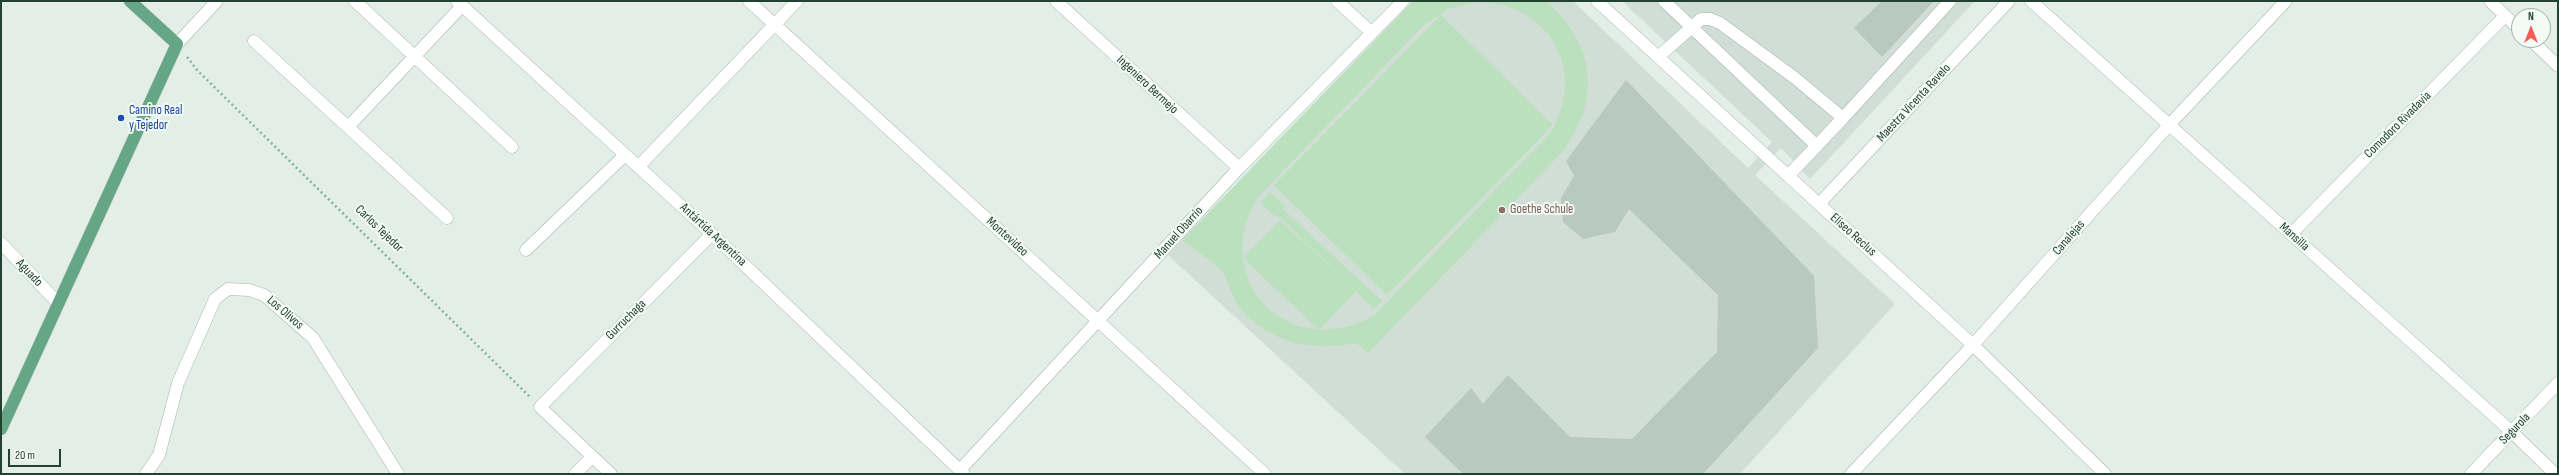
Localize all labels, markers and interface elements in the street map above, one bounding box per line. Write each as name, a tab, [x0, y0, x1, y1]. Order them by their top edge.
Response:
north arrow	[2511, 8, 2551, 48]
text: N	[2528, 10, 2534, 23]
street label: Ingeniero Bermejo	[1113, 52, 1181, 118]
street label: Maestra Vicenta Ravelo	[1874, 61, 1954, 145]
street label: Comodoro Rivadavia	[2361, 88, 2435, 162]
place label: Camino Real y Tejedor	[129, 103, 182, 134]
marker: Camino Real y Tejedor	[116, 113, 126, 123]
street label: Antártida Argentina	[676, 200, 750, 270]
street label: Carlos Tejedor	[352, 202, 406, 256]
place label: Goethe Schule	[1510, 202, 1573, 218]
street label: Manuel Obarrio	[1151, 203, 1207, 263]
marker: Goethe Schule	[1497, 205, 1507, 215]
street label: Eliseo Reclus	[1827, 210, 1879, 260]
street label: Montevideo	[983, 214, 1031, 260]
street label: Canalejas	[2050, 217, 2088, 259]
street label: Mansilla	[2276, 219, 2312, 255]
street label: Aguado	[12, 256, 46, 290]
street label: Los Olivos	[264, 293, 306, 333]
street label: Gurruchaga	[603, 297, 649, 343]
street label: Segurola	[2496, 410, 2534, 448]
scale bar	[10, 441, 63, 467]
text: 20 m	[15, 448, 35, 463]

